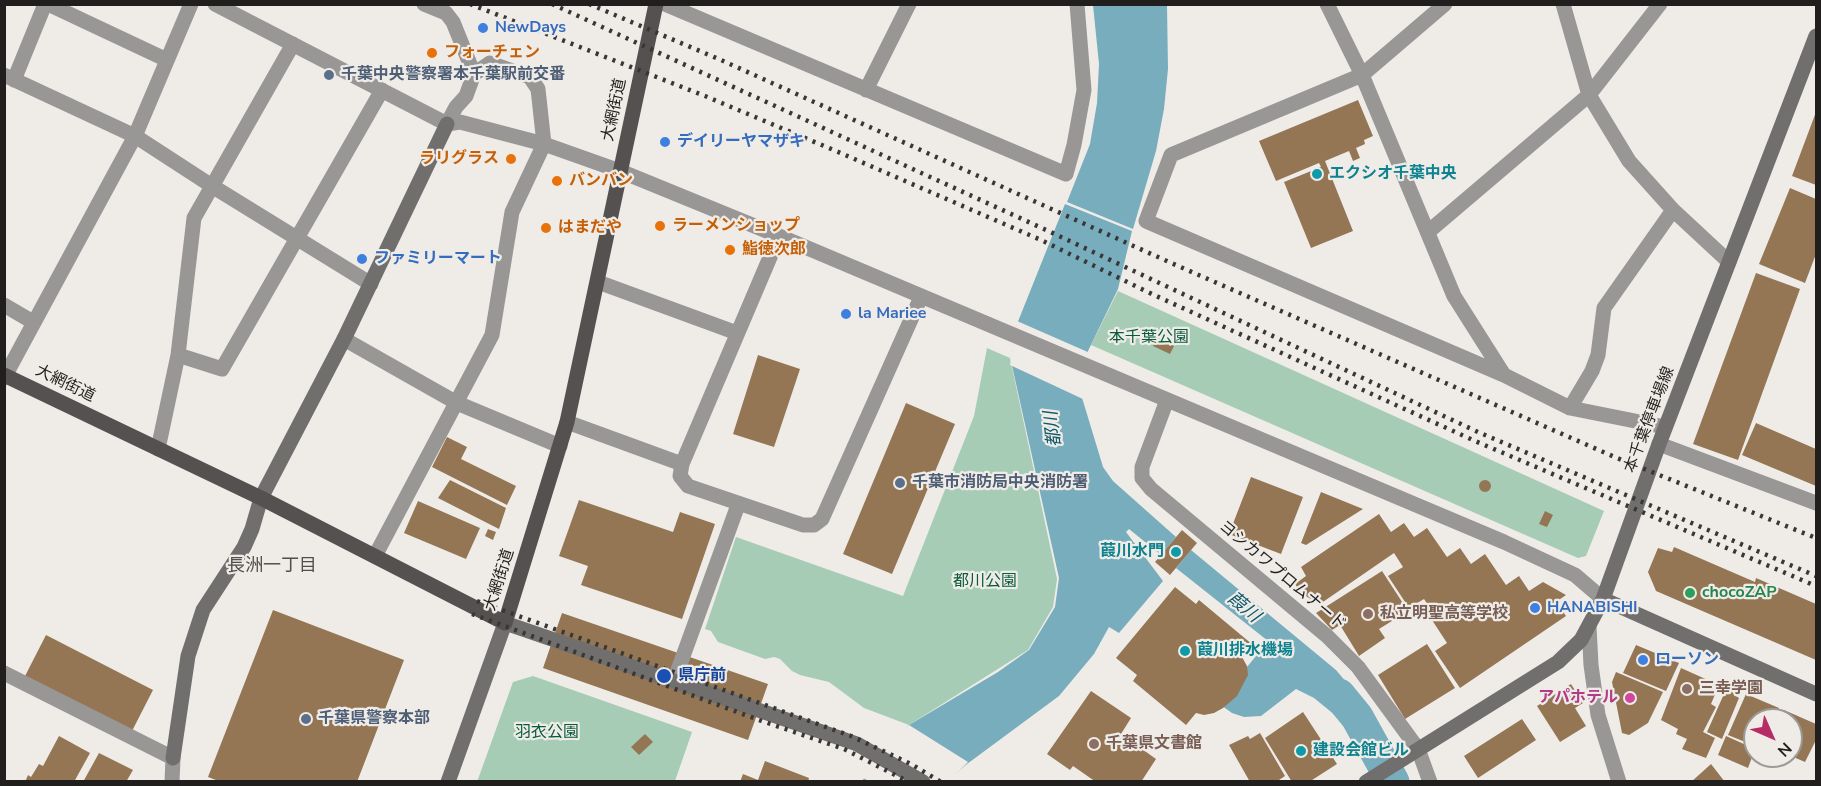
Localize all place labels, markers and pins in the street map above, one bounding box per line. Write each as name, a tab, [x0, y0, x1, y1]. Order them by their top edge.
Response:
place label: NewDays	[495, 18, 566, 38]
marker: NewDays	[476, 21, 490, 35]
place label: フォーチェン	[444, 43, 540, 63]
marker: フォーチェン	[425, 46, 439, 60]
place label: 千葉中央警察署本千葉駅前交番	[341, 65, 565, 85]
marker: 千葉中央警察署本千葉駅前交番	[322, 68, 336, 82]
place label: デイリーヤマザキ	[677, 132, 805, 152]
marker: デイリーヤマザキ	[658, 135, 672, 149]
place label: ラリグラス	[419, 149, 499, 169]
marker: ラリグラス	[504, 152, 518, 166]
place label: エクシオ千葉中央	[1329, 164, 1457, 184]
marker: エクシオ千葉中央	[1310, 167, 1324, 181]
place label: バンバン	[569, 171, 633, 191]
marker: バンバン	[550, 174, 564, 188]
place label: ラーメンショップ	[672, 216, 800, 236]
place label: はまだや	[558, 218, 622, 238]
marker: ラーメンショップ	[653, 219, 667, 233]
marker: はまだや	[539, 221, 553, 235]
place label: 鮨徳次郎	[742, 240, 806, 260]
marker: 鮨徳次郎	[723, 243, 737, 257]
place label: ファミリーマート	[374, 249, 502, 269]
marker: ファミリーマート	[355, 252, 369, 266]
place label: la Mariee	[858, 304, 927, 324]
marker: la Mariee	[839, 307, 853, 321]
place label: 千葉市消防局中央消防署	[912, 473, 1088, 493]
marker: 千葉市消防局中央消防署	[893, 476, 907, 490]
place label: 葭川水門	[1100, 542, 1164, 562]
marker: 葭川水門	[1169, 545, 1183, 559]
place label: chocoZAP	[1702, 583, 1777, 603]
marker: chocoZAP	[1683, 586, 1697, 600]
place label: HANABISHI	[1547, 598, 1638, 618]
marker: HANABISHI	[1528, 601, 1542, 615]
place label: 私立明聖高等学校	[1380, 604, 1508, 624]
marker: 私立明聖高等学校	[1361, 607, 1375, 621]
place label: 葭川排水機場	[1197, 641, 1293, 661]
marker: 葭川排水機場	[1178, 644, 1192, 658]
place label: ローソン	[1655, 650, 1719, 670]
marker: ローソン	[1636, 653, 1650, 667]
place label: 県庁前	[678, 666, 726, 686]
marker: 県庁前	[655, 667, 673, 685]
place label: 三幸学園	[1699, 679, 1763, 699]
marker: 三幸学園	[1680, 682, 1694, 696]
place label: アパホテル	[1538, 688, 1618, 708]
marker: アパホテル	[1623, 691, 1637, 705]
place label: 千葉県警察本部	[318, 709, 430, 729]
marker: 千葉県警察本部	[299, 712, 313, 726]
place label: 千葉県文書館	[1106, 734, 1202, 754]
marker: 千葉県文書館	[1087, 737, 1101, 751]
place label: 建設会館ビル	[1313, 741, 1409, 761]
marker: 建設会館ビル	[1294, 744, 1308, 758]

